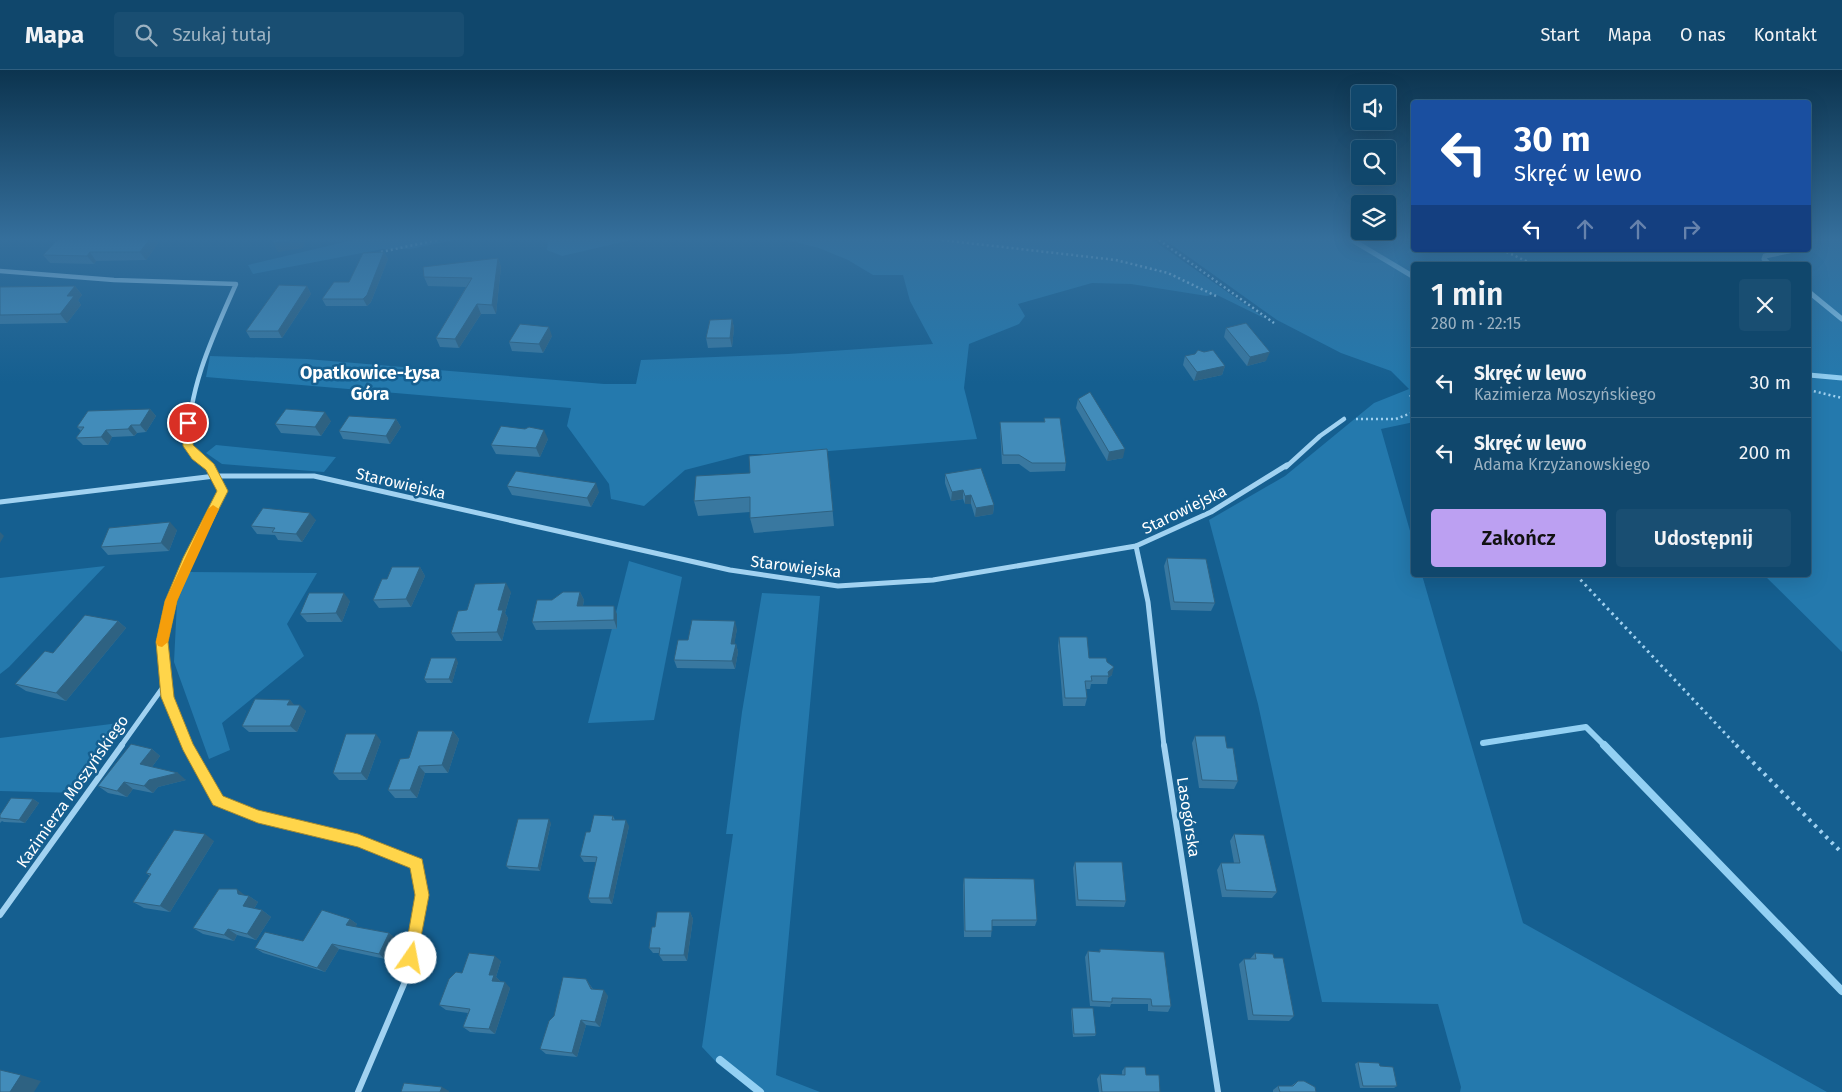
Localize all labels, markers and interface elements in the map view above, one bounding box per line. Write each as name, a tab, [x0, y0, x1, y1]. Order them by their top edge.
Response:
search box	[114, 12, 464, 57]
text: Mapa	[25, 21, 84, 49]
icon: search	[132, 21, 160, 49]
text: Szukaj tutaj	[172, 23, 272, 46]
text: Start	[1540, 24, 1580, 46]
text: Mapa	[1608, 24, 1652, 46]
text: O nas	[1680, 24, 1726, 46]
text: Kontakt	[1754, 24, 1817, 46]
map controls	[1351, 85, 1396, 240]
button: sound	[1351, 85, 1396, 130]
text: 30 m	[1514, 118, 1591, 160]
icon: left	[1431, 120, 1496, 185]
button: search	[1351, 140, 1396, 185]
text: Skręć w lewo	[1514, 160, 1642, 187]
button: layers	[1351, 195, 1396, 240]
icon: left	[1518, 215, 1546, 243]
icon: ahead	[1571, 215, 1599, 243]
icon: ahead	[1624, 215, 1652, 243]
icon: right	[1677, 215, 1705, 243]
text: 1 min	[1431, 277, 1503, 313]
button: close	[1739, 279, 1791, 331]
text: 280 m · 22:15	[1431, 314, 1521, 333]
district label: Opatkowice-Łysa Góra	[300, 362, 440, 405]
text: Skręć w lewo	[1474, 362, 1587, 385]
icon: left	[1431, 369, 1459, 397]
text: 30 m	[1750, 371, 1791, 394]
text: Kazimierza Moszyńskiego	[1474, 385, 1656, 404]
pin	[167, 402, 209, 444]
icon: arrive	[174, 409, 202, 437]
text: Skręć w lewo	[1474, 432, 1587, 455]
icon: left	[1431, 439, 1459, 467]
text: 200 m	[1739, 441, 1791, 464]
text: Adama Krzyżanowskiego	[1474, 455, 1650, 474]
street label: Starowiejska	[354, 464, 448, 503]
street label: Starowiejska	[1139, 481, 1229, 538]
button: Zakończ	[1431, 509, 1606, 567]
button: Udostępnij	[1616, 509, 1791, 567]
street label: Starowiejska	[749, 551, 842, 581]
street label: Kazimierza Moszyńskiego	[12, 711, 132, 871]
street label: Lasogórska	[1173, 776, 1204, 858]
position arrow	[384, 931, 436, 983]

